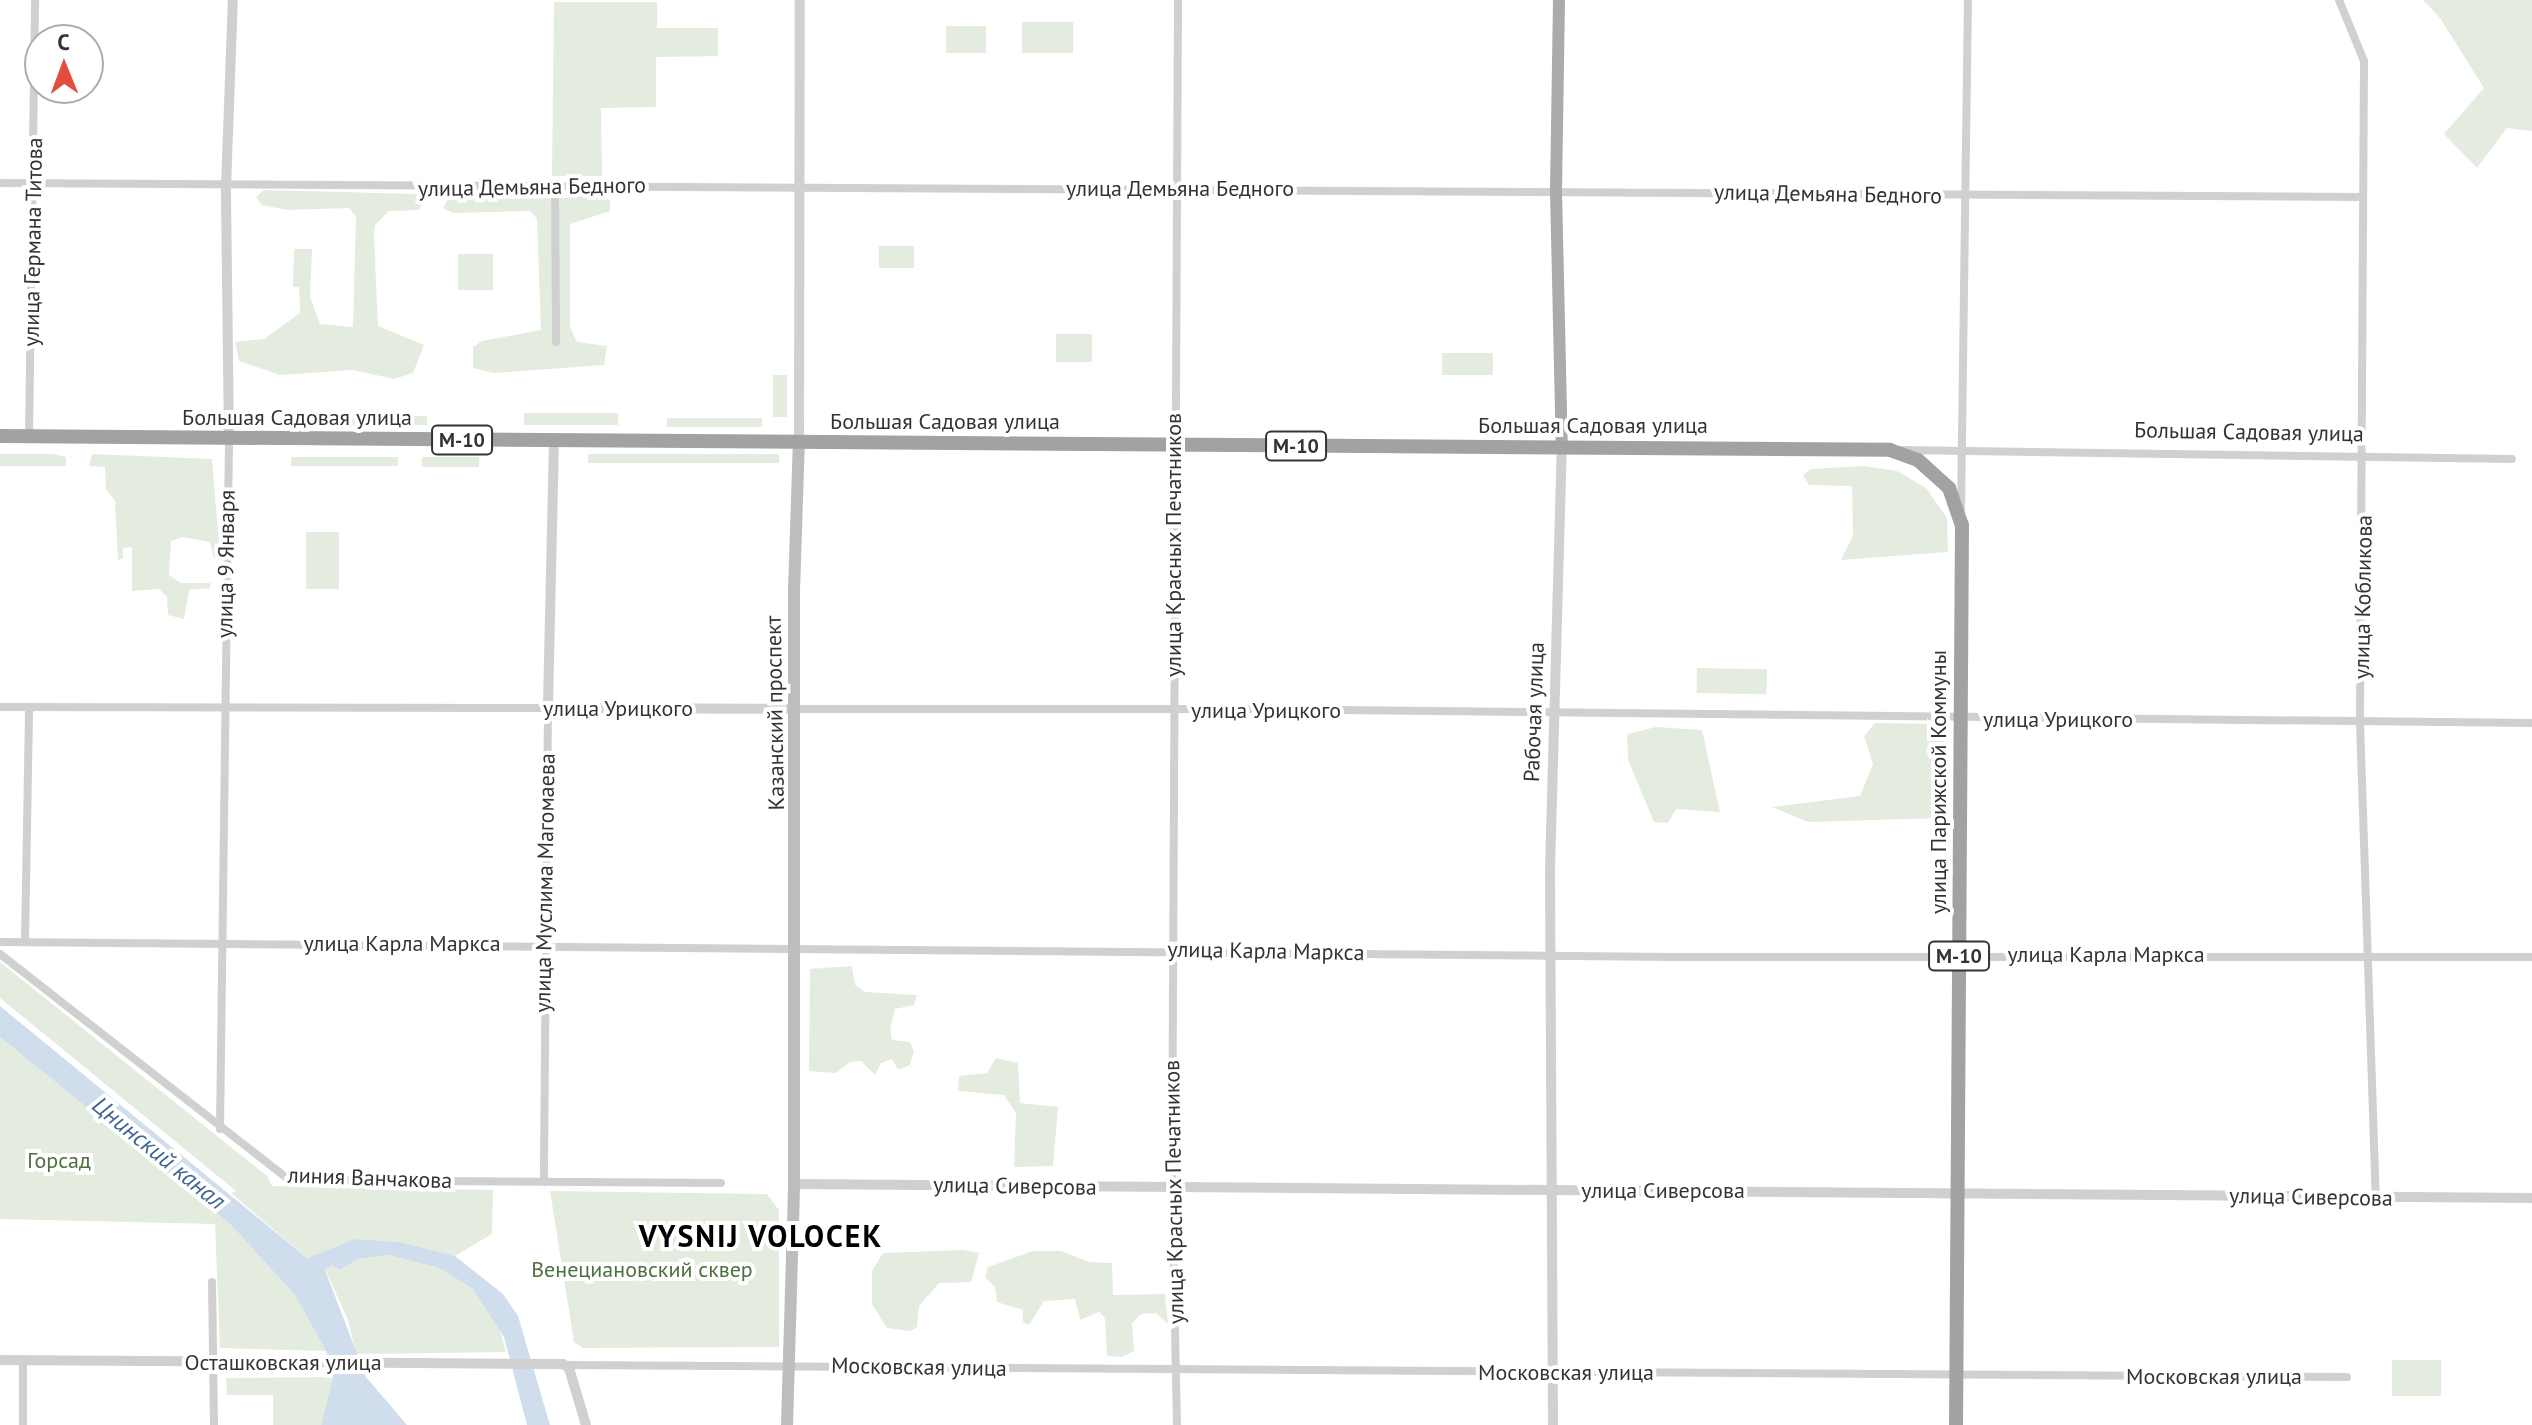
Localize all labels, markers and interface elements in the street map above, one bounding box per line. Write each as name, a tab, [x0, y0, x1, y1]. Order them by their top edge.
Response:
north arrow	[24, 24, 104, 104]
text: С	[57, 28, 70, 56]
street label: улица Германа Титова	[18, 137, 48, 347]
street label: улица Демьяна Бедного	[417, 172, 647, 202]
street label: улица Демьяна Бедного	[1066, 176, 1294, 202]
street label: улица Демьяна Бедного	[1713, 179, 1943, 209]
street label: Большая Садовая улица	[182, 405, 412, 431]
street label: Большая Садовая улица	[830, 409, 1060, 435]
street label: улица Красных Печатников	[1161, 413, 1187, 677]
street label: Большая Садовая улица	[1478, 413, 1708, 439]
street label: Большая Садовая улица	[2134, 417, 2364, 447]
road number: М-10	[430, 424, 494, 456]
road number: М-10	[1264, 430, 1328, 462]
street label: улица 9 Января	[212, 490, 240, 638]
street label: улица Кобликова	[2348, 515, 2378, 679]
street label: Казанский проспект	[760, 615, 790, 811]
street label: Рабочая улица	[1518, 642, 1550, 782]
street label: улица Парижской Коммуны	[1926, 650, 1952, 914]
street label: улица Урицкого	[543, 696, 693, 722]
street label: улица Урицкого	[1191, 698, 1341, 724]
street label: улица Урицкого	[1983, 707, 2133, 733]
street label: улица Муслима Магомаева	[530, 753, 560, 1013]
street label: улица Карла Маркса	[303, 931, 501, 957]
street label: улица Карла Маркса	[1167, 936, 1365, 966]
road number: М-10	[1927, 940, 1991, 972]
street label: улица Карла Маркса	[2007, 942, 2205, 968]
street label: улица Красных Печатников	[1158, 1059, 1190, 1325]
water label: Цнинский канал	[86, 1090, 232, 1216]
park label: Горсад	[27, 1148, 91, 1174]
street label: линия Ванчакова	[287, 1162, 453, 1194]
street label: улица Сиверсова	[933, 1171, 1097, 1201]
street label: улица Сиверсова	[1581, 1178, 1745, 1204]
street label: улица Сиверсова	[2229, 1182, 2393, 1212]
district label: VYSNIJ VOLOCEK	[638, 1218, 884, 1254]
park label: Венециановский сквер	[531, 1257, 753, 1283]
street label: Осташковская улица	[184, 1350, 382, 1376]
street label: Московская улица	[831, 1352, 1007, 1382]
street label: Московская улица	[1478, 1360, 1654, 1386]
street label: Московская улица	[2126, 1364, 2302, 1390]

